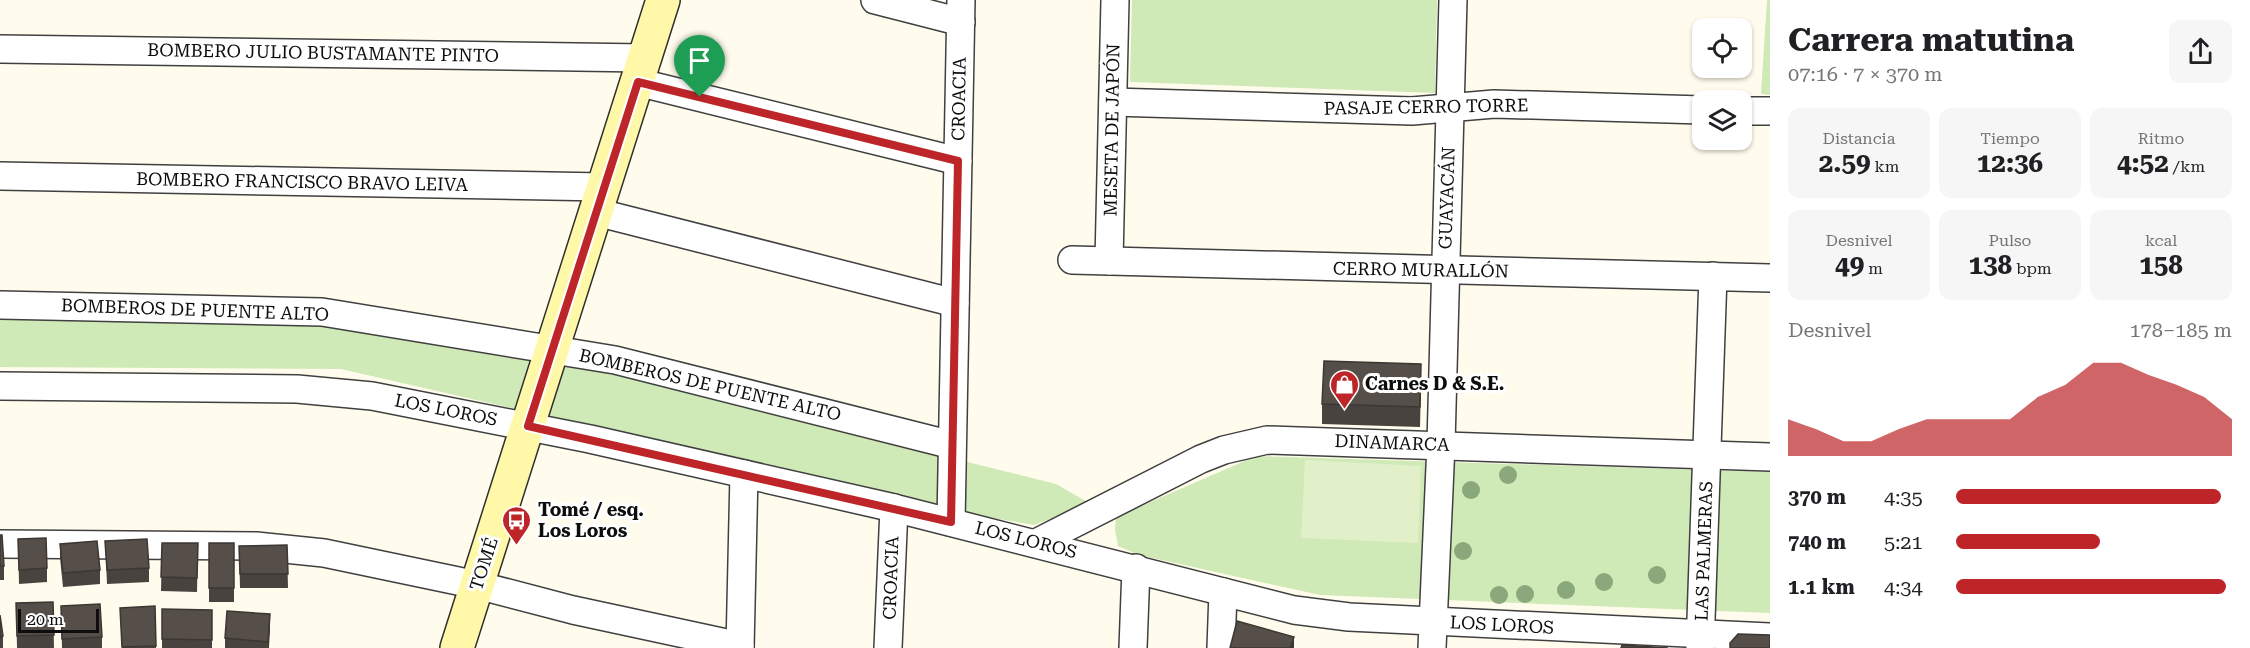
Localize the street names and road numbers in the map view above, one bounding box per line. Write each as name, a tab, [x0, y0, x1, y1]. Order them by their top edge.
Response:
street label: BOMBERO JULIO BUSTAMANTE PINTO	[147, 39, 499, 66]
street label: MESETA DE JAPÓN	[1099, 43, 1124, 217]
street label: CROACIA	[947, 57, 970, 141]
street label: PASAJE CERRO TORRE	[1323, 94, 1529, 119]
street label: GUAYACÁN	[1434, 146, 1459, 250]
street label: BOMBERO FRANCISCO BRAVO LEIVA	[136, 168, 469, 195]
street label: CERRO MURALLÓN	[1333, 257, 1509, 282]
street label: BOMBEROS DE PUENTE ALTO	[61, 294, 329, 325]
street label: BOMBEROS DE PUENTE ALTO	[577, 344, 843, 425]
street label: LOS LOROS	[393, 389, 499, 430]
street label: DINAMARCA	[1334, 430, 1450, 455]
street label: LAS PALMERAS	[1691, 481, 1716, 621]
street label: LOS LOROS	[973, 517, 1079, 562]
street label: TOMÉ	[465, 535, 502, 593]
street label: CROACIA	[879, 535, 902, 620]
street label: LOS LOROS	[1449, 611, 1555, 638]

